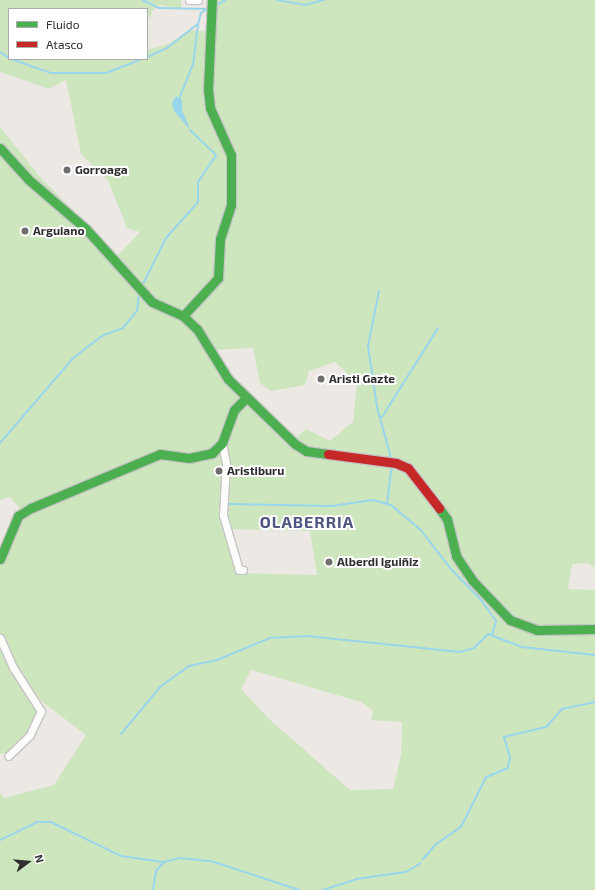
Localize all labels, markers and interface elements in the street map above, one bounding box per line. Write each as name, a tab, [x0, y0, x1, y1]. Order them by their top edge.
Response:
legend	[8, 8, 148, 60]
text: Fluido	[46, 17, 80, 31]
text: Atasco	[46, 37, 83, 51]
place label: Gorroaga	[75, 163, 128, 177]
marker: Gorroaga	[62, 165, 72, 175]
place label: Arguiano	[33, 224, 84, 238]
marker: Arguiano	[20, 226, 30, 236]
place label: Aristi Gazte	[329, 372, 395, 386]
marker: Aristi Gazte	[316, 374, 326, 384]
place label: Aristiburu	[227, 464, 284, 478]
marker: Aristiburu	[214, 466, 224, 476]
district label: OLABERRIA	[260, 512, 354, 532]
place label: Alberdi Iguiñiz	[337, 555, 419, 569]
marker: Alberdi Iguiñiz	[324, 557, 334, 567]
north arrow	[8, 842, 48, 882]
text: N	[33, 853, 47, 864]

